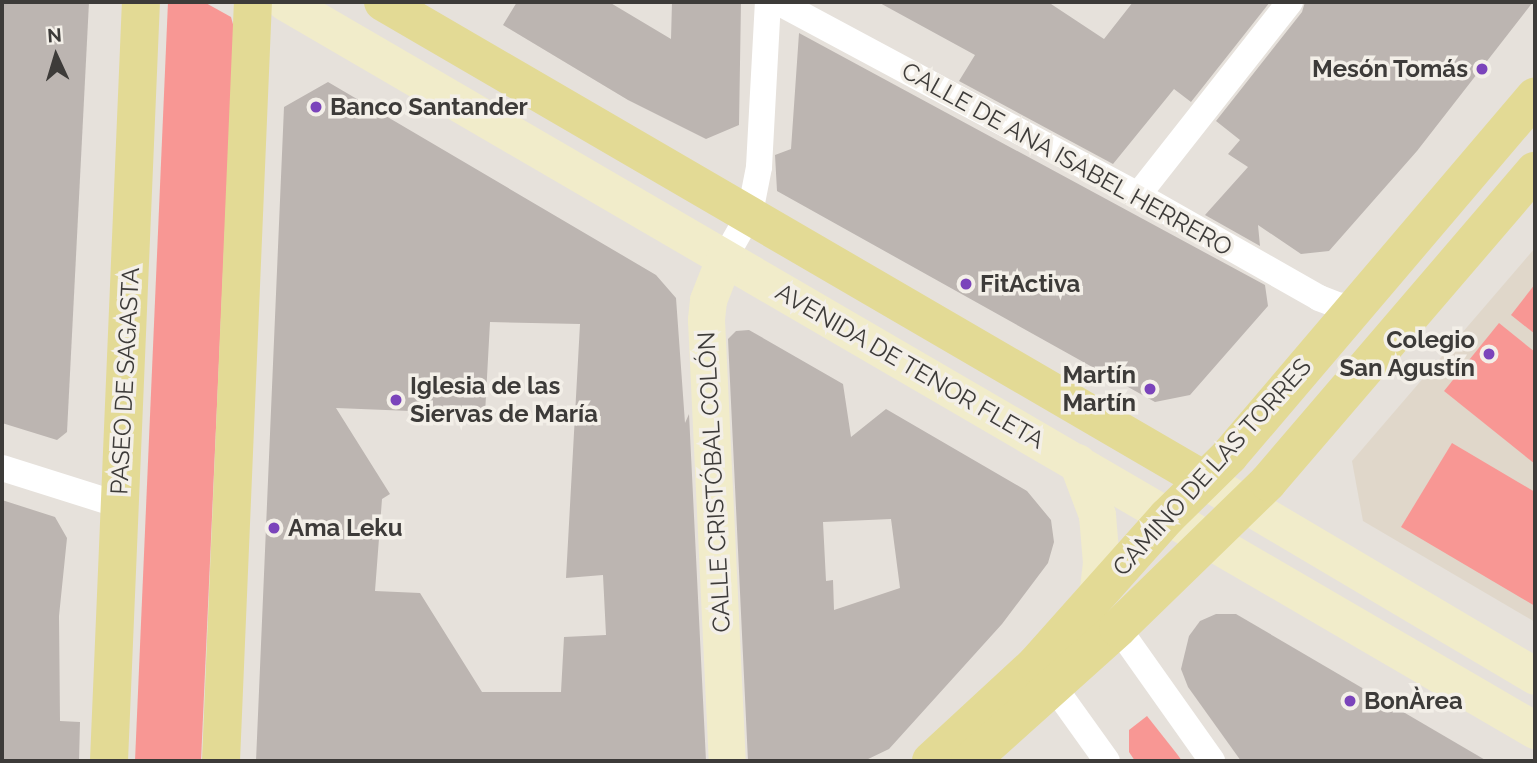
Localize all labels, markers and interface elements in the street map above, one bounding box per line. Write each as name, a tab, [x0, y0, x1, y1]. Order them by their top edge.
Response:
north arrow	[21, 21, 91, 91]
text: N	[47, 24, 63, 47]
street label: CALLE DE ANA ISABEL HERRERO	[896, 55, 1238, 263]
place label: Mesón Tomás	[1311, 55, 1468, 83]
marker: Mesón Tomás	[1474, 61, 1490, 77]
place label: Banco Santander	[330, 93, 528, 121]
marker: Banco Santander	[308, 99, 324, 115]
street label: PASEO DE SAGASTA	[105, 267, 145, 495]
place label: FitActiva	[980, 270, 1080, 298]
marker: FitActiva	[958, 276, 974, 292]
street label: AVENIDA DE TENOR FLETA	[770, 277, 1050, 455]
place label: Colegio San Agustín	[1339, 326, 1475, 382]
street label: CALLE CRISTÓBAL COLÓN	[692, 330, 736, 634]
marker: Colegio San Agustín	[1481, 346, 1497, 362]
street label: CAMINO DE LAS TORRES	[1107, 352, 1317, 582]
place label: Martín Martín	[1062, 361, 1136, 417]
place label: Iglesia de las Siervas de María	[410, 372, 598, 428]
marker: Martín Martín	[1142, 381, 1158, 397]
marker: Iglesia de las Siervas de María	[388, 392, 404, 408]
place label: Ama Leku	[288, 514, 403, 542]
marker: Ama Leku	[266, 520, 282, 536]
place label: BonÀrea	[1364, 687, 1463, 715]
marker: BonÀrea	[1342, 693, 1358, 709]

